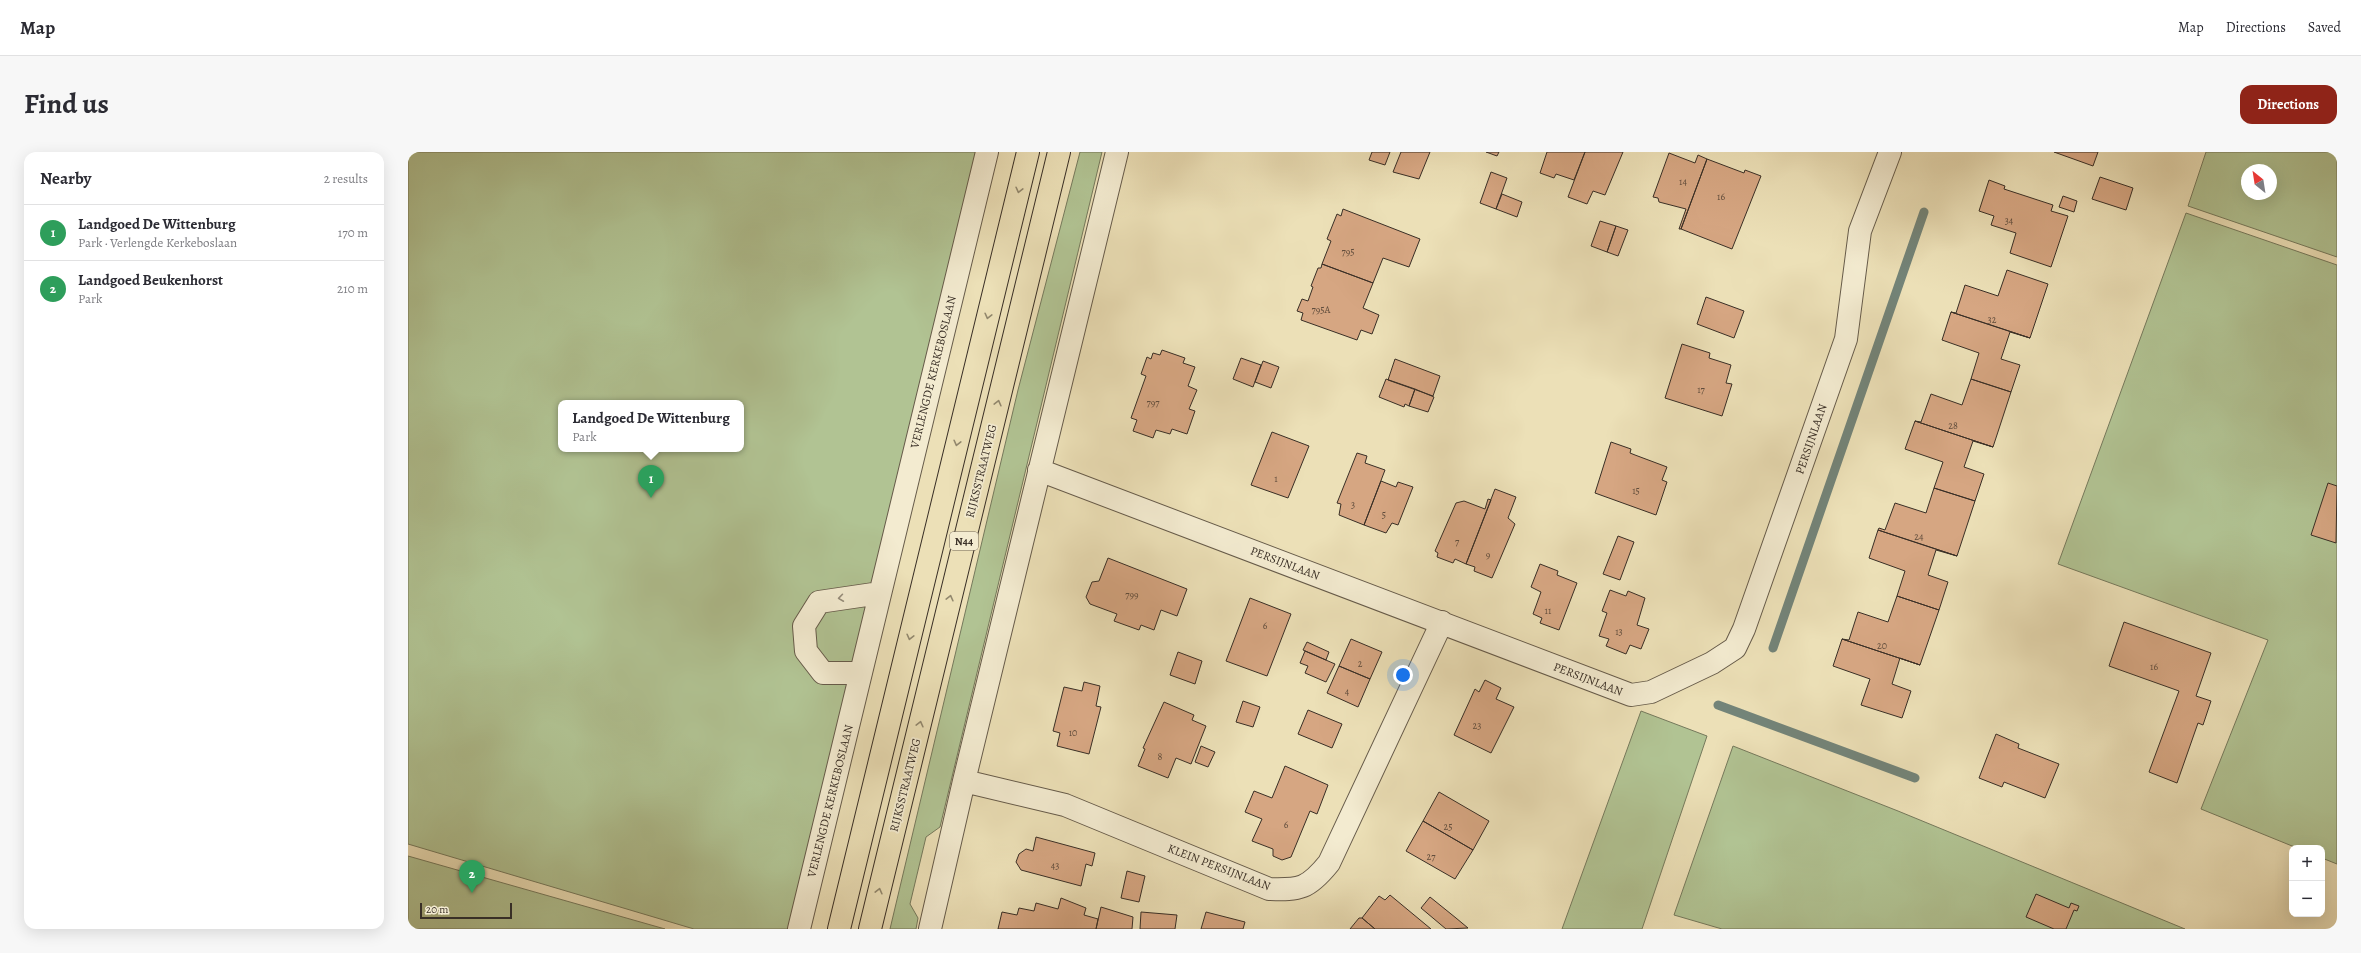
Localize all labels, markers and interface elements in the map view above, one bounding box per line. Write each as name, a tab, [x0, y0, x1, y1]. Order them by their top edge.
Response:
text: Map	[20, 15, 55, 41]
text: Map	[2178, 18, 2204, 37]
text: Directions	[2226, 18, 2286, 37]
text: Saved	[2308, 18, 2341, 37]
text: Find us	[24, 85, 109, 123]
button: Directions	[2240, 85, 2337, 124]
north arrow	[2241, 164, 2277, 200]
text: Nearby	[40, 167, 91, 190]
text: 2 results	[324, 170, 368, 187]
house number: 14	[1679, 175, 1687, 188]
one-way arrow	[1015, 187, 1023, 193]
house number: 16	[1717, 190, 1725, 203]
text: Landgoed De Wittenburg	[78, 214, 236, 234]
house number: 34	[2005, 214, 2014, 227]
text: 1	[51, 224, 55, 241]
text: 170 m	[338, 224, 368, 241]
text: Park · Verlengde Kerkeboslaan	[78, 234, 237, 251]
house number: 795	[1341, 245, 1355, 258]
text: Landgoed Beukenhorst	[78, 270, 223, 290]
text: 2	[50, 280, 56, 297]
text: 210 m	[337, 280, 368, 297]
text: Park	[78, 290, 102, 307]
street label: VERLENGDE KERKEBOSLAAN	[906, 294, 960, 451]
house number: 795A	[1312, 303, 1331, 316]
one-way arrow	[984, 313, 992, 319]
house number: 32	[1988, 313, 1997, 326]
house number: 17	[1697, 383, 1706, 396]
house number: 797	[1147, 396, 1160, 409]
popup	[558, 400, 744, 452]
one-way arrow	[993, 400, 1001, 407]
street label: PERSIJNLAAN	[1792, 401, 1831, 476]
text: Landgoed De Wittenburg	[572, 408, 730, 428]
house number: 28	[1948, 419, 1958, 432]
street label: RIJKSSTRAATWEG	[962, 423, 1000, 519]
text: Park	[572, 428, 597, 445]
one-way arrow	[953, 439, 962, 446]
pin: 1	[638, 465, 664, 498]
house number: 1	[1274, 472, 1278, 485]
house number: 15	[1632, 484, 1640, 497]
house number: 3	[1351, 498, 1355, 511]
house number: 5	[1382, 508, 1386, 521]
house number: 24	[1914, 530, 1924, 543]
road number: N44	[950, 532, 978, 550]
house number: 7	[1455, 535, 1460, 548]
street label: PERSIJNLAAN	[1248, 542, 1322, 584]
house number: 9	[1486, 548, 1491, 561]
house number: 799	[1125, 588, 1139, 601]
one-way arrow	[838, 594, 844, 602]
one-way arrow	[946, 594, 954, 601]
house number: 11	[1545, 604, 1552, 617]
house number: 6	[1263, 619, 1268, 632]
house number: 13	[1615, 625, 1623, 638]
one-way arrow	[906, 634, 914, 640]
house number: 20	[1877, 639, 1887, 652]
house number: 2	[1358, 657, 1363, 670]
street label: PERSIJNLAAN	[1551, 658, 1625, 700]
house number: 16	[2150, 660, 2158, 673]
your location	[1393, 665, 1413, 685]
house number: 4	[1345, 685, 1350, 698]
house number: 23	[1473, 719, 1481, 732]
one-way arrow	[915, 721, 923, 727]
street label: VERLENGDE KERKEBOSLAAN	[803, 723, 857, 880]
house number: 10	[1069, 726, 1077, 739]
street label: RIJKSSTRAATWEG	[886, 737, 924, 833]
house number: 8	[1158, 750, 1163, 763]
house number: 6	[1284, 818, 1289, 831]
house number: 25	[1443, 820, 1453, 833]
street label: KLEIN PERSIJNLAAN	[1165, 840, 1273, 894]
map controls	[2289, 845, 2325, 917]
button: +	[2289, 845, 2325, 881]
house number: 27	[1427, 850, 1436, 863]
house number: 43	[1051, 859, 1059, 872]
pin: 2	[459, 860, 485, 893]
button: −	[2289, 881, 2325, 917]
one-way arrow	[875, 888, 883, 894]
scale bar	[420, 901, 512, 920]
text: 20 m	[426, 902, 448, 917]

